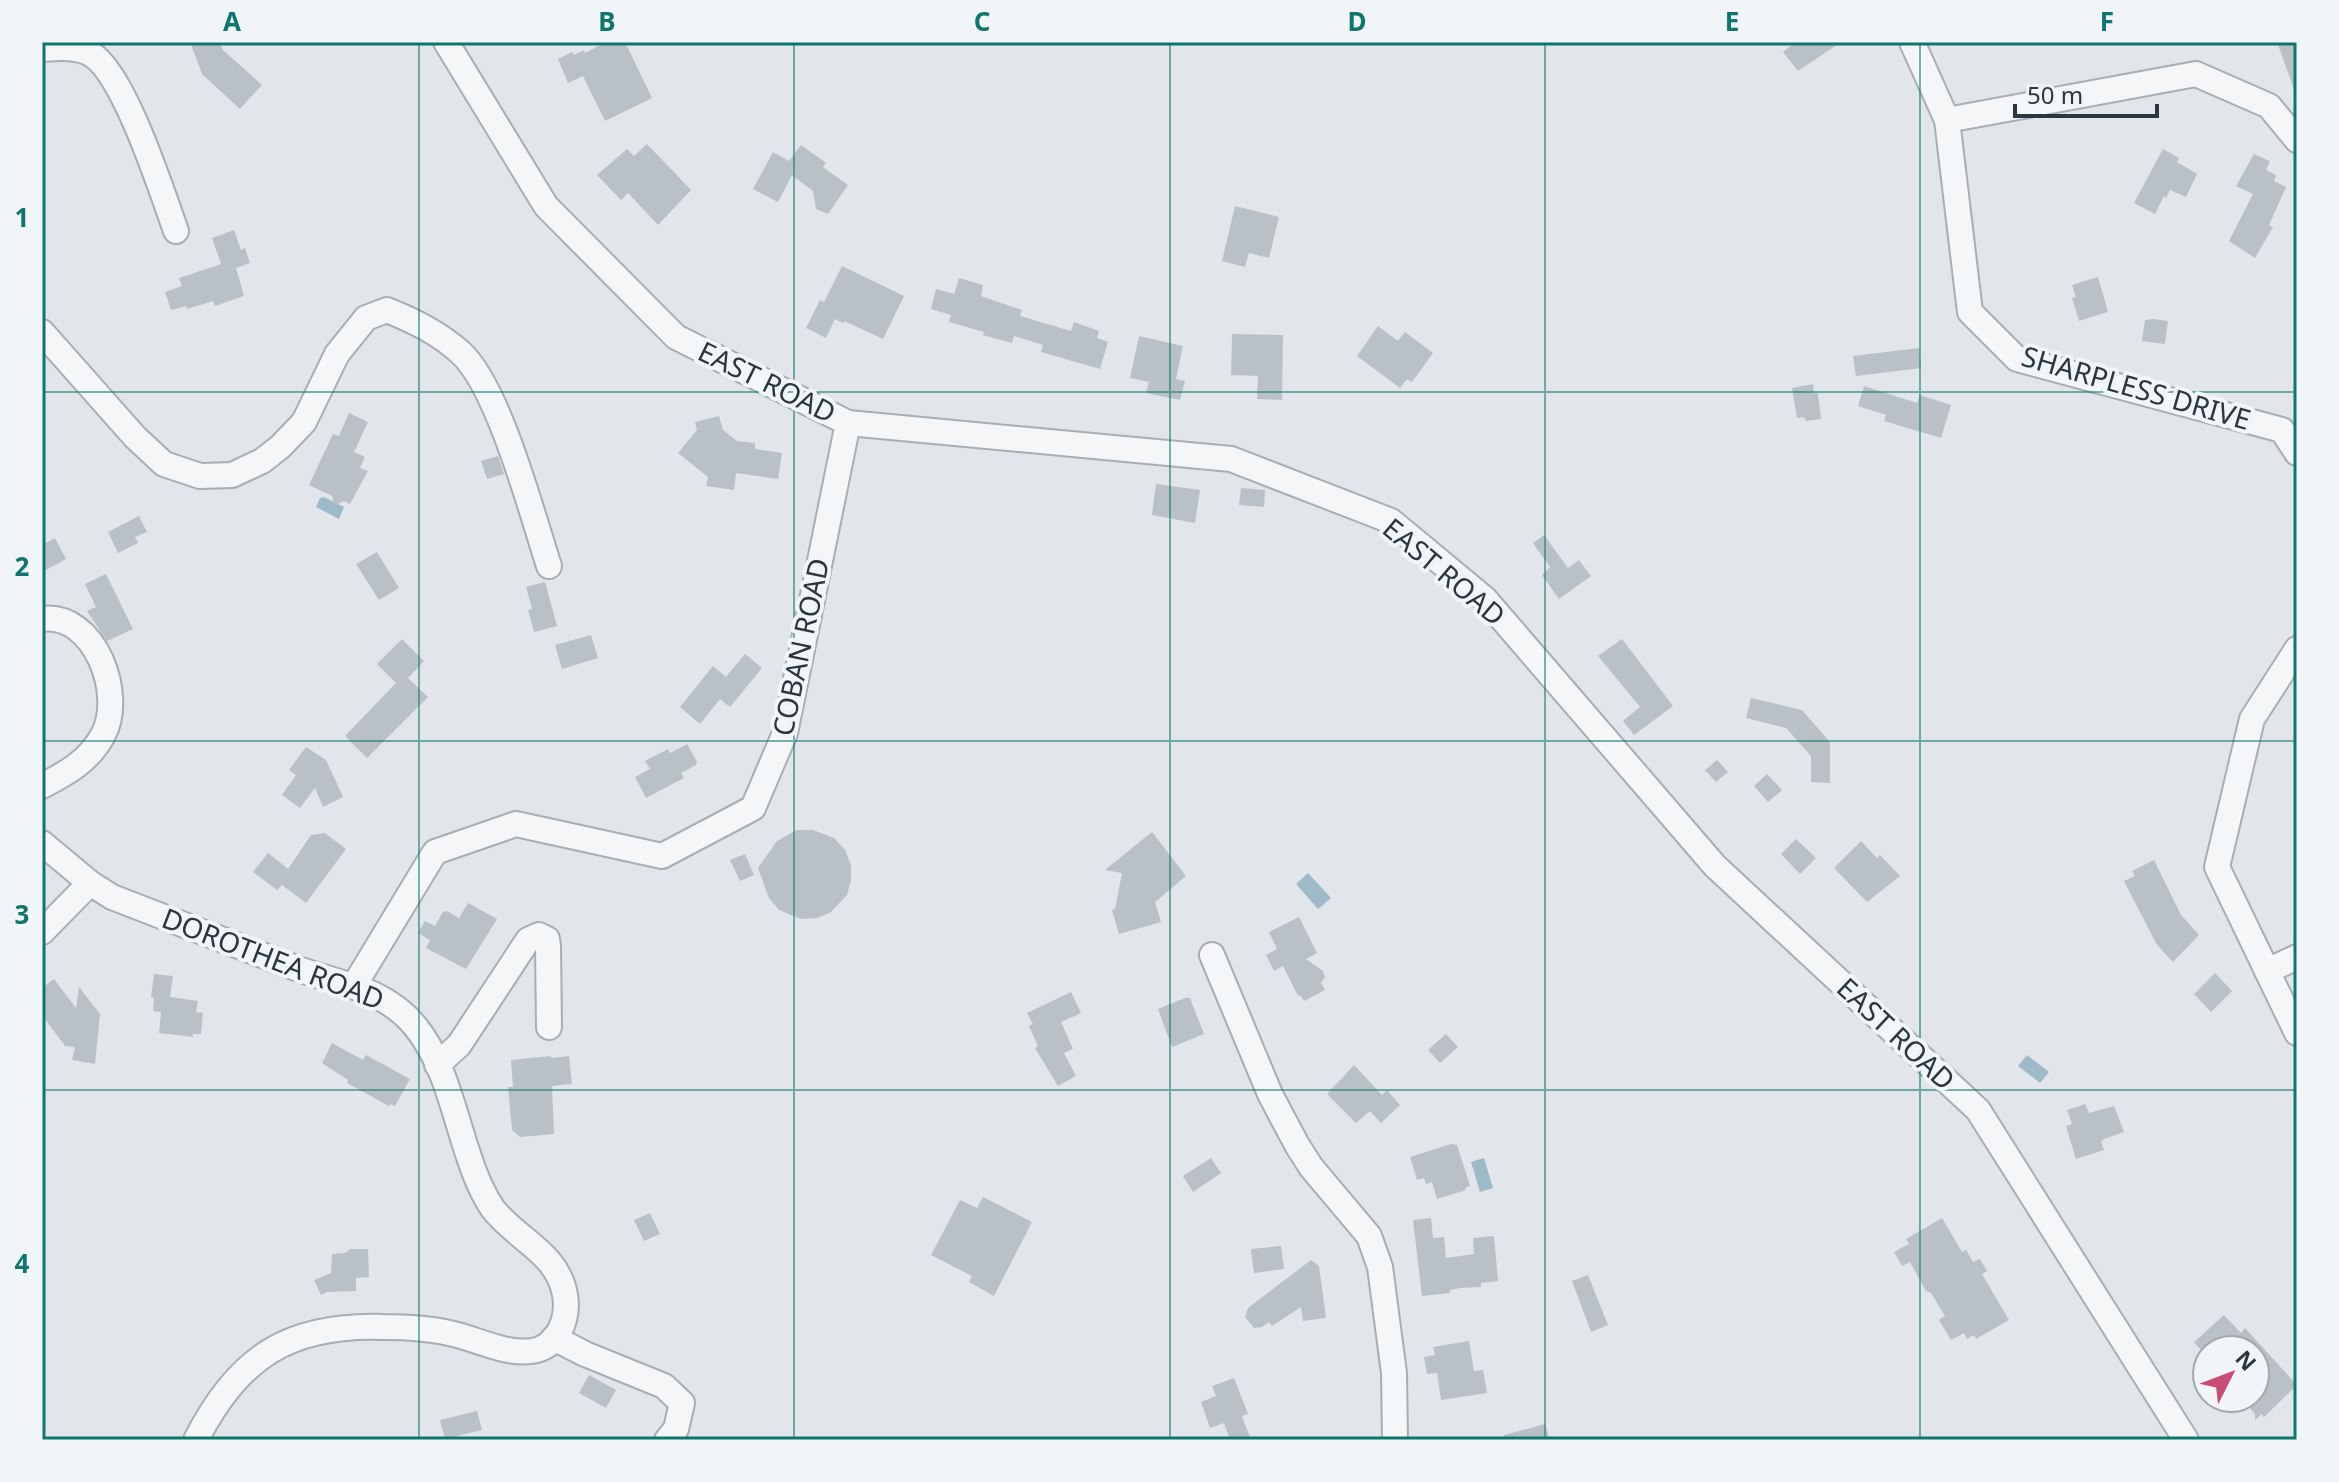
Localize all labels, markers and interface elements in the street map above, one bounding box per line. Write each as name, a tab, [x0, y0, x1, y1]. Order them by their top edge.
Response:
text: A	[223, 3, 241, 39]
text: B	[598, 3, 616, 39]
text: C	[974, 3, 990, 39]
text: D	[1347, 3, 1367, 39]
text: E	[1725, 3, 1739, 39]
text: F	[2100, 3, 2114, 39]
scale bar	[2015, 68, 2157, 118]
text: 50 m	[2027, 78, 2083, 111]
text: 1	[15, 199, 29, 235]
street label: EAST ROAD	[692, 331, 843, 431]
street label: SHARPLESS DRIVE	[2017, 336, 2255, 438]
street label: EAST ROAD	[1375, 509, 1514, 634]
text: 2	[15, 548, 30, 584]
street label: COBAN ROAD	[763, 554, 837, 739]
text: 3	[15, 896, 29, 932]
street label: DOROTHEA ROAD	[157, 898, 390, 1018]
street label: EAST ROAD	[1829, 969, 1964, 1098]
text: 4	[15, 1245, 30, 1281]
north arrow	[2191, 1334, 2271, 1414]
text: N	[2229, 1343, 2264, 1377]

